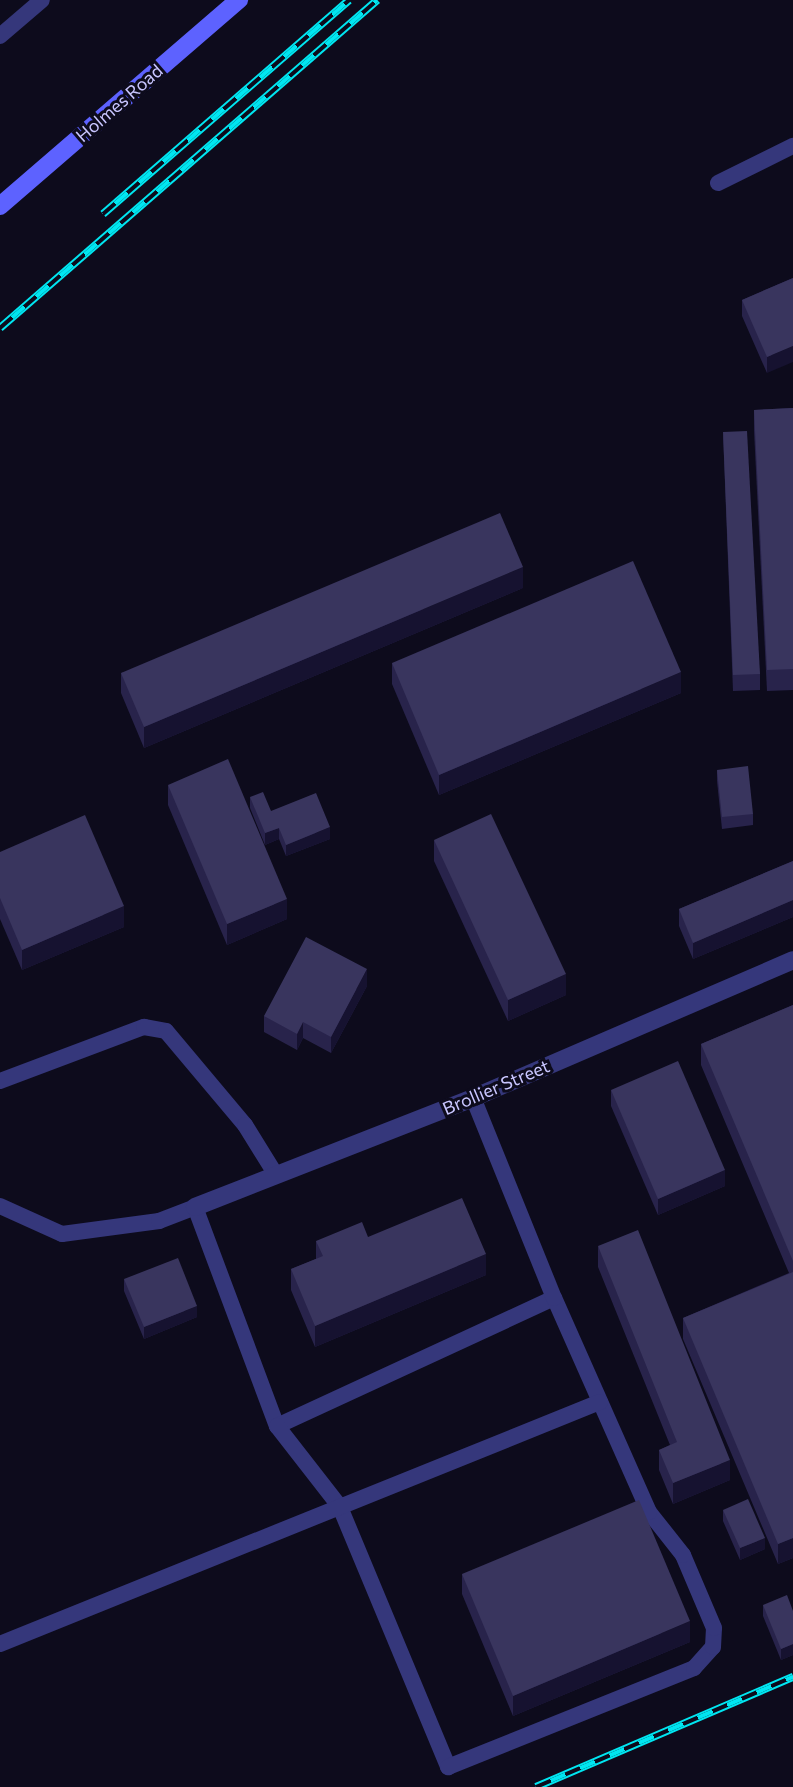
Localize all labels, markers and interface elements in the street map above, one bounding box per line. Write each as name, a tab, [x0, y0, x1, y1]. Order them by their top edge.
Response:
street label: Holmes Road	[71, 60, 167, 146]
street label: Brollier Street	[439, 1055, 553, 1119]

